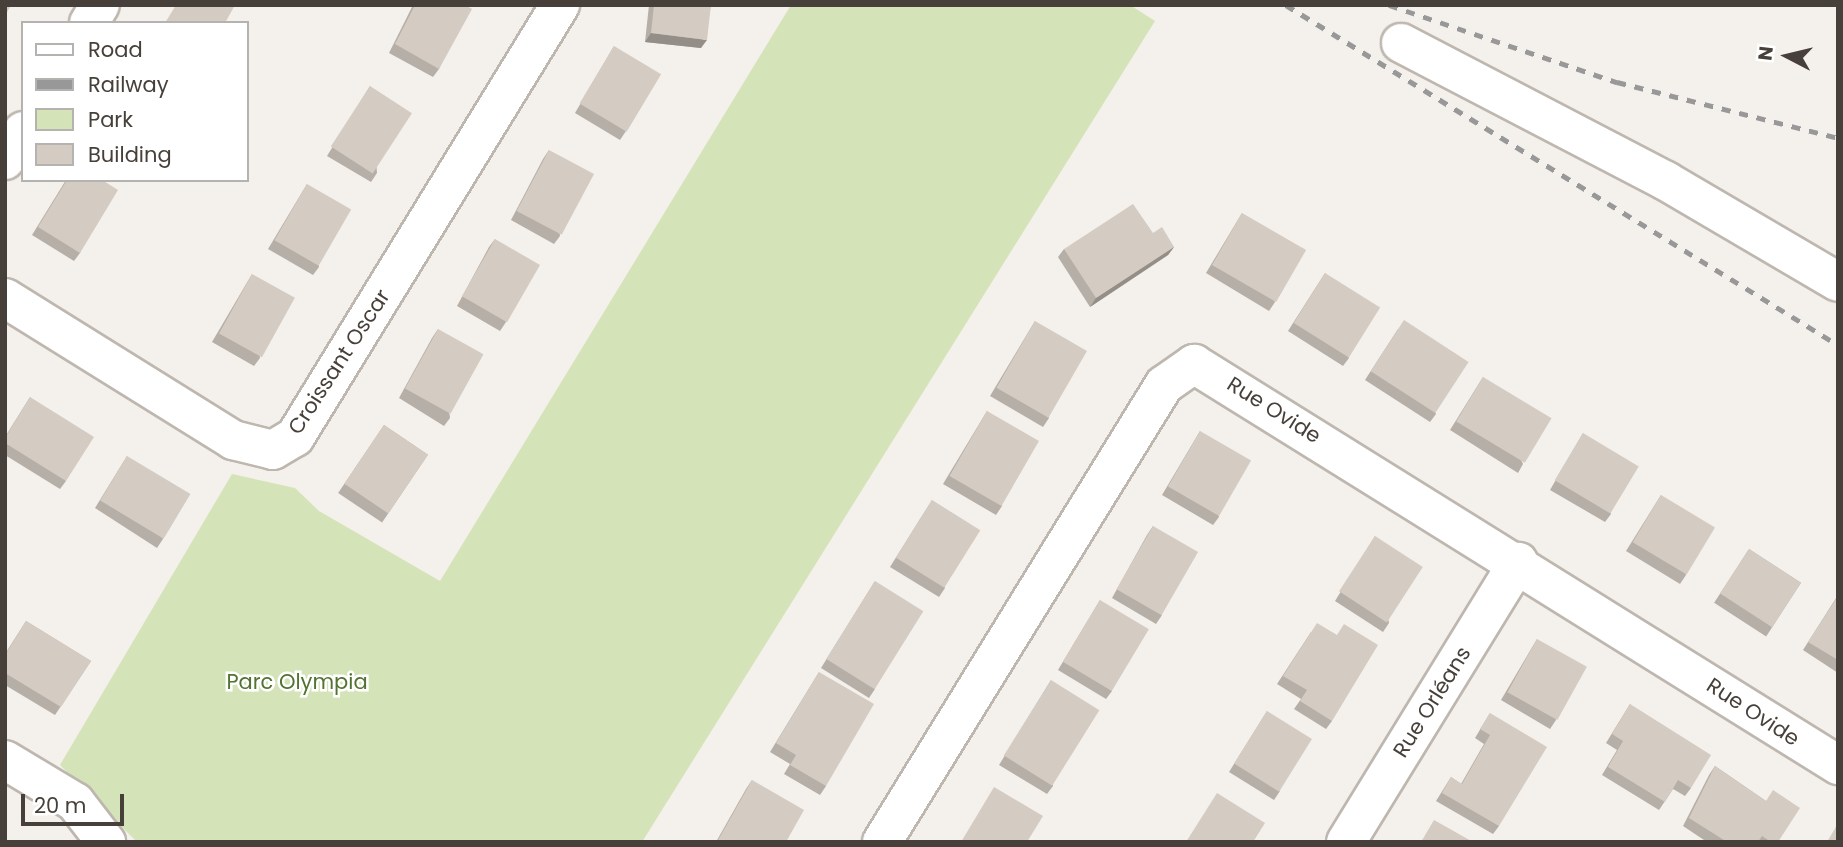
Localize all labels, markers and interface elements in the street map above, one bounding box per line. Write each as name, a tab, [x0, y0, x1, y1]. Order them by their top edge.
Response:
legend	[21, 21, 248, 182]
north arrow	[1752, 21, 1822, 91]
text: Road	[88, 35, 143, 64]
text: N	[1751, 45, 1780, 62]
text: Railway	[88, 70, 169, 99]
text: Park	[88, 105, 133, 134]
text: Building	[88, 140, 172, 169]
street label: Croissant Oscar	[283, 285, 395, 439]
street label: Rue Ovide	[1223, 371, 1325, 449]
street label: Rue Orléans	[1388, 642, 1476, 762]
park label: Parc Olympia	[226, 669, 368, 695]
street label: Rue Ovide	[1702, 673, 1804, 751]
scale bar	[24, 780, 128, 824]
text: 20 m	[34, 791, 87, 820]

